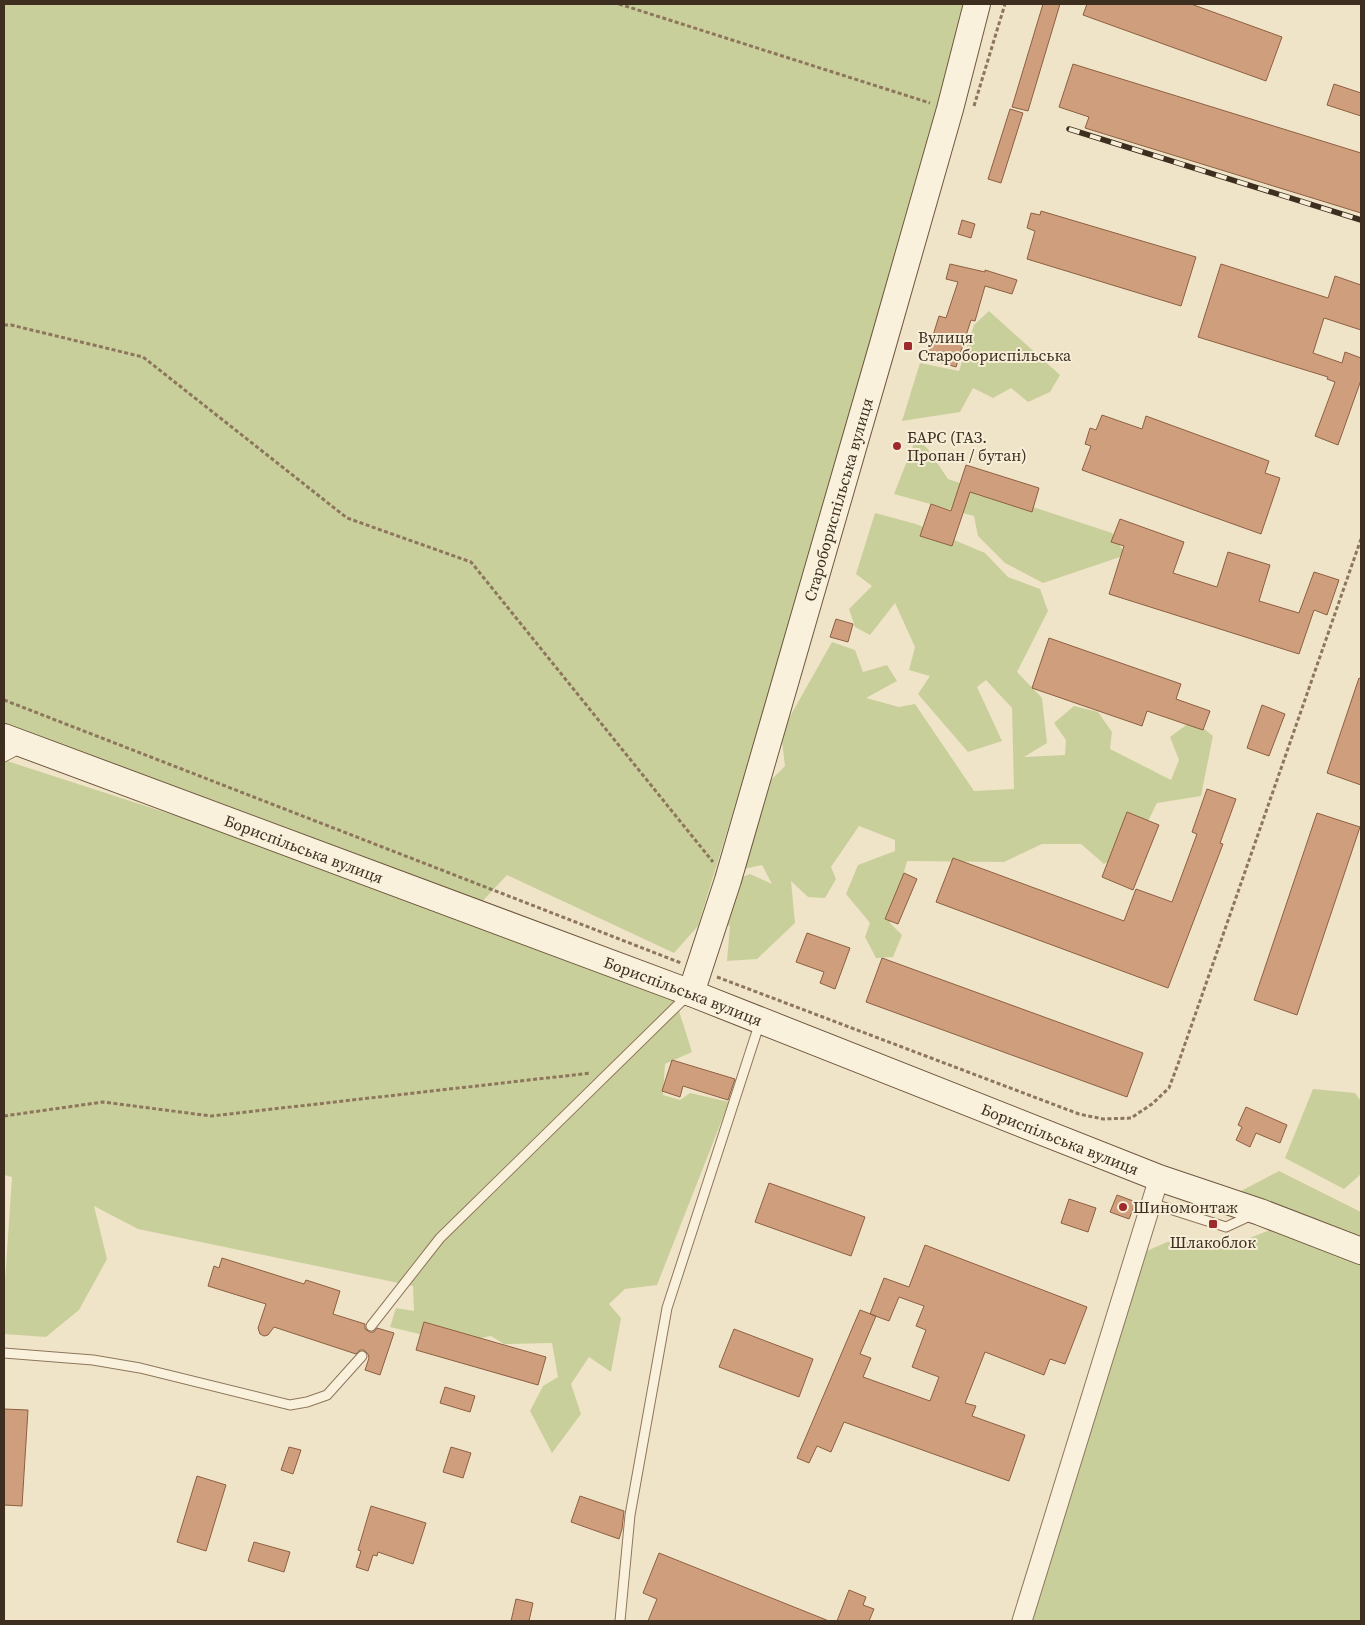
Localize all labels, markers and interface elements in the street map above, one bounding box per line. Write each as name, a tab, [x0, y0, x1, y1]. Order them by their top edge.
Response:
place label: Вулиця Старобориспільська	[918, 326, 1072, 366]
marker: Вулиця Старобориспільська	[902, 340, 914, 352]
street label: Старобориспільська вулиця	[798, 395, 878, 604]
place label: БАРС (ГАЗ. Пропан / бутан)	[907, 426, 1027, 466]
marker: БАРС (ГАЗ. Пропан / бутан)	[891, 440, 903, 452]
street label: Бориспільська вулиця	[221, 809, 386, 888]
street label: Бориспільська вулиця	[601, 951, 766, 1031]
street label: Бориспільська вулиця	[978, 1098, 1142, 1180]
place label: Шиномонтаж	[1133, 1196, 1238, 1218]
marker: Шиномонтаж	[1117, 1201, 1129, 1213]
marker: Шлакоблок	[1207, 1218, 1219, 1230]
place label: Шлакоблок	[1170, 1231, 1256, 1253]

